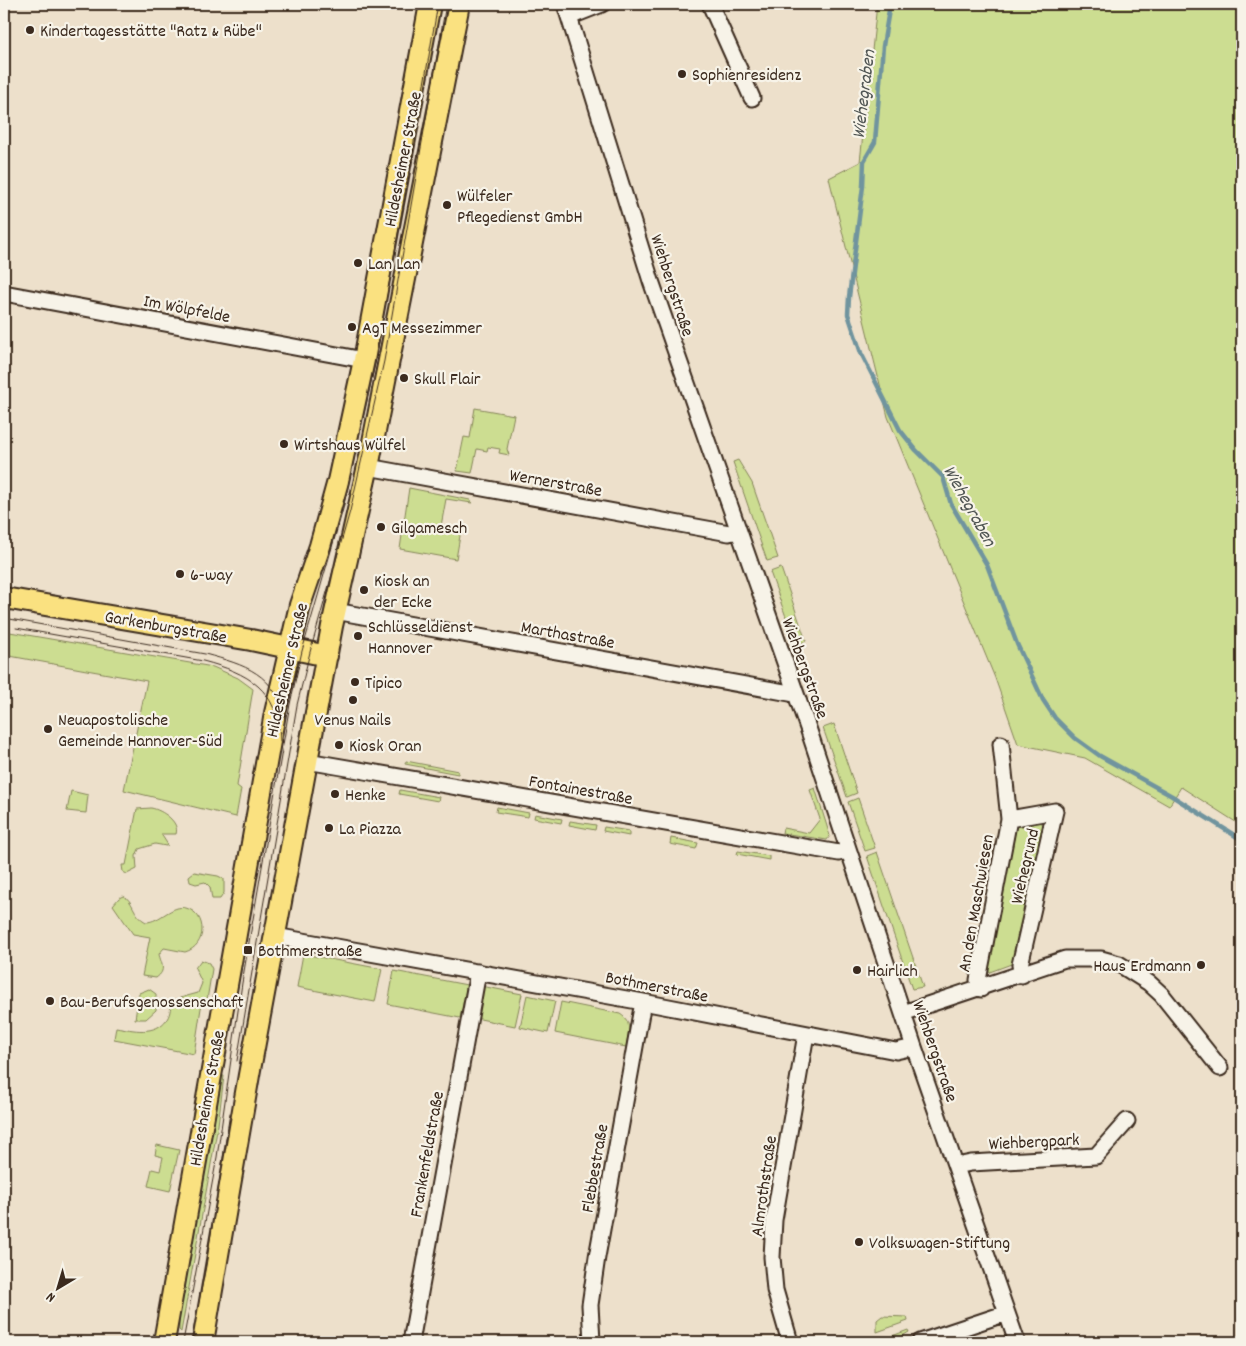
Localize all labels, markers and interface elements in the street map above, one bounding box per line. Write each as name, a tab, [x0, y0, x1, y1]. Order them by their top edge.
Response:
place label: Kindertagesstätte "Ratz & Rübe"	[40, 20, 262, 45]
marker: Kindertagesstätte "Ratz & Rübe"	[24, 24, 36, 36]
water label: Wiehegraben	[847, 47, 884, 140]
place label: Sophienresidenz	[692, 64, 801, 89]
marker: Sophienresidenz	[676, 68, 688, 80]
street label: Hildesheimer Straße	[379, 90, 430, 229]
place label: Wülfeler Pflegedienst GmbH	[457, 185, 583, 231]
marker: Wülfeler Pflegedienst GmbH	[441, 199, 453, 211]
street label: Wiehbergstraße	[642, 232, 699, 340]
place label: Lan Lan	[368, 253, 420, 278]
marker: Lan Lan	[352, 257, 364, 269]
street label: Im Wölpfelde	[141, 290, 232, 331]
place label: AgT Messezimmer	[362, 317, 482, 342]
marker: AgT Messezimmer	[346, 321, 358, 333]
place label: Skull Flair	[414, 368, 481, 393]
marker: Skull Flair	[398, 372, 410, 384]
place label: Wirtshaus Wülfel	[294, 434, 406, 459]
marker: Wirtshaus Wülfel	[278, 438, 290, 450]
water label: Wiehegraben	[934, 461, 1002, 553]
street label: Wernerstraße	[507, 464, 604, 505]
place label: Gilgamesch	[391, 517, 467, 542]
marker: Gilgamesch	[375, 521, 387, 533]
place label: 6-way	[190, 564, 233, 589]
marker: 6-way	[174, 568, 186, 580]
place label: Kiosk an der Ecke	[374, 570, 432, 616]
marker: Kiosk an der Ecke	[358, 584, 370, 596]
street label: Hildesheimer Straße	[261, 601, 316, 740]
street label: Garkenburgstraße	[102, 605, 229, 652]
street label: Wiehbergstraße	[774, 615, 834, 723]
place label: Schlüsseldienst Hannover	[368, 616, 473, 662]
street label: Marthastraße	[519, 616, 616, 657]
marker: Schlüsseldienst Hannover	[352, 630, 364, 642]
place label: Tipico	[365, 672, 402, 697]
marker: Tipico	[349, 676, 361, 688]
marker: Venus Nails	[347, 694, 359, 706]
place label: Neuapostolische Gemeinde Hannover-Süd	[58, 709, 222, 755]
place label: Venus Nails	[315, 709, 391, 734]
marker: Neuapostolische Gemeinde Hannover-Süd	[42, 723, 54, 735]
place label: Kiosk Oran	[349, 735, 421, 760]
marker: Kiosk Oran	[333, 739, 345, 751]
street label: Fontainestraße	[527, 770, 634, 813]
place label: Henke	[345, 784, 386, 809]
marker: Henke	[329, 788, 341, 800]
place label: La Piazza	[339, 818, 402, 843]
marker: La Piazza	[323, 822, 335, 834]
street label: Wiehegrund	[1006, 826, 1047, 907]
street label: An den Maschwiesen	[953, 832, 1002, 974]
place label: Bothmerstraße	[258, 940, 362, 965]
marker: Bothmerstraße	[242, 944, 254, 956]
place label: Haus Erdmann	[1093, 955, 1191, 980]
marker: Haus Erdmann	[1195, 959, 1207, 971]
place label: Hairlich	[867, 960, 918, 985]
marker: Hairlich	[851, 964, 863, 976]
street label: Bothmerstraße	[603, 966, 710, 1011]
place label: Bau-Berufsgenossenschaft	[60, 991, 244, 1016]
marker: Bau-Berufsgenossenschaft	[44, 995, 56, 1007]
street label: Wiehbergstraße	[905, 998, 963, 1106]
street label: Hildesheimer Straße	[184, 1029, 233, 1168]
street label: Frankenfeldstraße	[405, 1089, 452, 1220]
street label: Flebbestraße	[576, 1122, 617, 1215]
street label: Wiehbergpark	[988, 1129, 1080, 1158]
street label: Almrothstraße	[746, 1134, 785, 1239]
place label: Volkswagen-Stiftung	[869, 1232, 1010, 1257]
marker: Volkswagen-Stiftung	[853, 1236, 865, 1248]
north arrow	[32, 1264, 82, 1314]
text: N	[42, 1287, 60, 1307]

